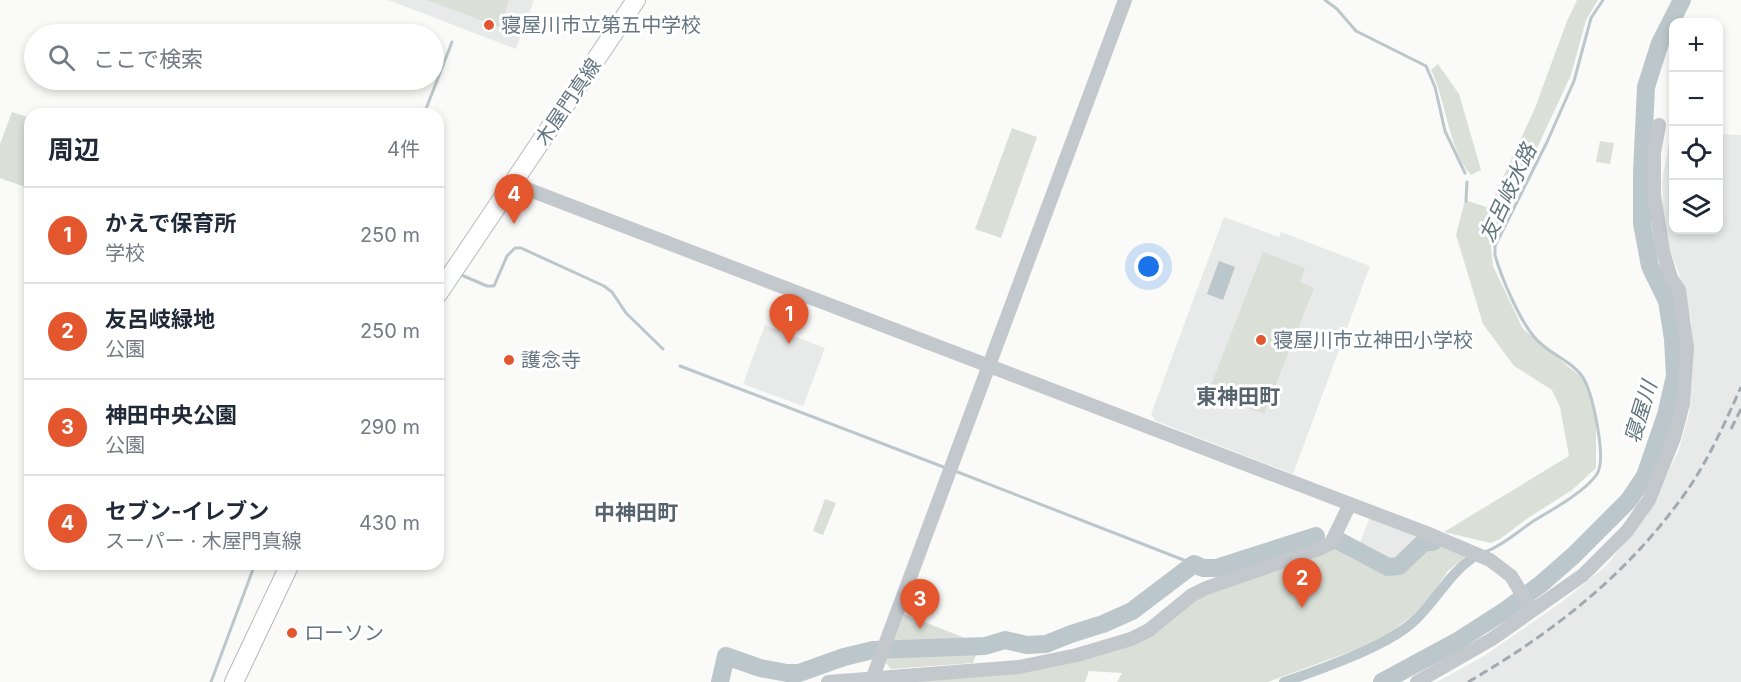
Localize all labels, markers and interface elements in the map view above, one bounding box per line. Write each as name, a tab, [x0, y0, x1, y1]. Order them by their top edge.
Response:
place label: 寝屋川市立第五中学校	[501, 13, 701, 37]
marker: 寝屋川市立第五中学校	[482, 18, 496, 32]
map controls	[1669, 18, 1723, 234]
button: +	[1669, 18, 1723, 72]
search box	[24, 24, 444, 90]
icon: search	[45, 41, 78, 74]
text: ここで検索	[93, 46, 203, 72]
street label: 木屋門真線	[530, 54, 606, 150]
button: −	[1669, 72, 1723, 126]
button: locate	[1669, 126, 1723, 180]
text: 周辺	[48, 134, 100, 165]
text: 4件	[387, 137, 420, 161]
water label: 友呂岐水路	[1474, 138, 1542, 246]
pin: 4	[494, 174, 534, 224]
button: layers	[1669, 180, 1723, 234]
text: かえで保育所	[105, 210, 236, 236]
text: 1	[63, 223, 72, 247]
text: 250 m	[360, 223, 420, 247]
text: 学校	[105, 241, 145, 265]
your location	[1134, 252, 1163, 281]
pin: 1	[770, 294, 808, 344]
text: 友呂岐緑地	[105, 306, 215, 332]
text: 2	[61, 319, 74, 343]
text: 250 m	[360, 319, 420, 343]
place label: 寝屋川市立神田小学校	[1273, 328, 1473, 352]
marker: 寝屋川市立神田小学校	[1254, 333, 1268, 347]
text: 公園	[105, 337, 145, 361]
place label: 護念寺	[521, 348, 581, 372]
marker: 護念寺	[502, 353, 516, 367]
water label: 寝屋川	[1619, 376, 1662, 446]
district label: 東神田町	[1196, 384, 1280, 409]
text: 神田中央公園	[105, 402, 237, 428]
text: 3	[61, 415, 74, 439]
text: 290 m	[360, 415, 420, 439]
text: 公園	[105, 433, 145, 457]
text: セブン-イレブン	[105, 498, 269, 524]
district label: 中神田町	[594, 500, 678, 525]
text: 4	[61, 511, 74, 535]
text: 430 m	[359, 511, 420, 535]
text: スーパー · 木屋門真線	[105, 529, 302, 553]
pin: 2	[1282, 558, 1322, 608]
pin: 3	[900, 580, 940, 629]
place label: ローソン	[304, 621, 384, 645]
marker: ローソン	[285, 626, 299, 640]

